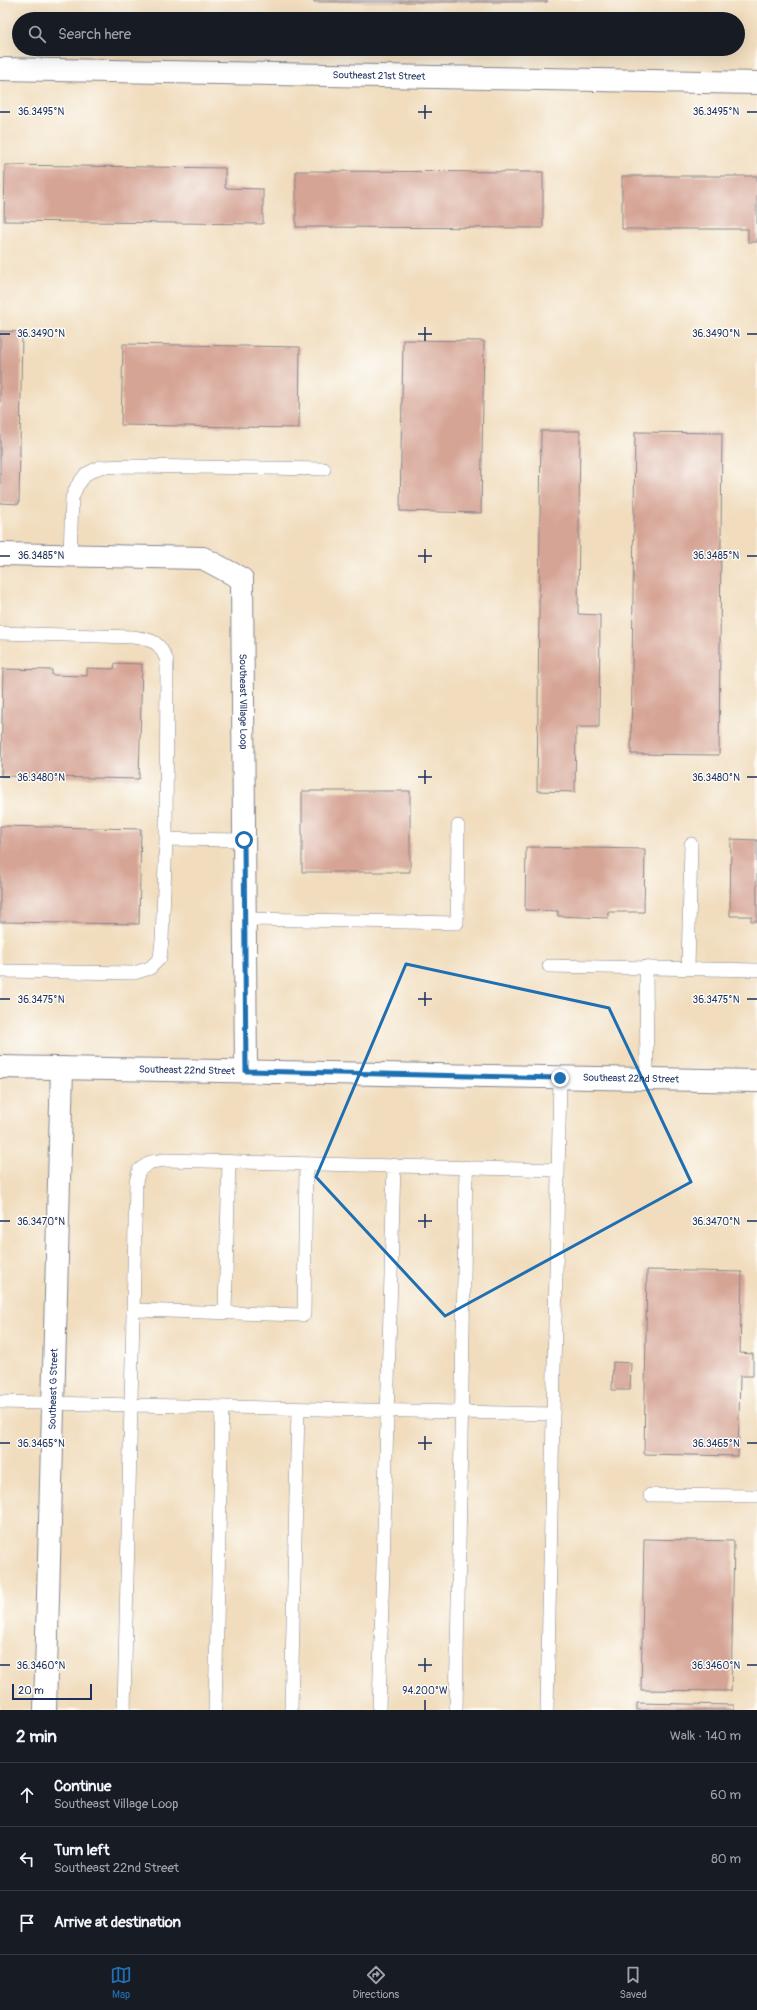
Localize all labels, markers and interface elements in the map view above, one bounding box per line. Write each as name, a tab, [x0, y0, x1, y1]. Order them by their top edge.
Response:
search box	[12, 12, 745, 56]
icon: search	[26, 23, 48, 45]
text: Search here	[58, 25, 131, 44]
street label: Southeast 21st Street	[333, 69, 426, 83]
text: 36.3495°N	[18, 106, 65, 118]
text: 36.3495°N	[693, 106, 740, 118]
text: 36.3490°N	[17, 328, 65, 340]
text: 36.3490°N	[692, 328, 740, 340]
text: 36.3485°N	[18, 550, 65, 562]
text: 36.3485°N	[693, 550, 740, 562]
street label: Southeast Village Loop	[237, 654, 249, 750]
text: 36.3480°N	[17, 772, 65, 784]
text: 36.3480°N	[692, 772, 740, 784]
route start	[235, 831, 253, 849]
text: 36.3475°N	[18, 994, 65, 1006]
text: 36.3475°N	[693, 994, 740, 1006]
street label: Southeast 22nd Street	[139, 1064, 236, 1077]
route end	[551, 1069, 569, 1087]
street label: Southeast 22nd Street	[583, 1072, 680, 1086]
text: 36.3470°N	[17, 1216, 65, 1228]
text: 36.3470°N	[692, 1216, 740, 1228]
street label: Southeast G Street	[46, 1347, 61, 1430]
text: 36.3465°N	[17, 1438, 65, 1450]
text: 36.3465°N	[692, 1438, 740, 1450]
text: 36.3460°N	[17, 1660, 66, 1672]
text: 36.3460°N	[692, 1660, 741, 1672]
scale bar	[12, 1682, 92, 1701]
text: 20 m	[18, 1684, 44, 1697]
text: 94.200°W	[402, 1685, 448, 1697]
text: 2 min	[16, 1726, 57, 1747]
text: Walk · 140 m	[670, 1728, 741, 1744]
text: Continue	[54, 1777, 112, 1796]
icon: ahead	[16, 1784, 38, 1806]
text: 60 m	[710, 1787, 741, 1803]
text: Southeast Village Loop	[54, 1796, 178, 1812]
text: Turn left	[54, 1841, 110, 1860]
icon: left	[16, 1848, 38, 1870]
text: 80 m	[711, 1851, 741, 1867]
text: Southeast 22nd Street	[54, 1860, 179, 1876]
icon: arrive	[16, 1912, 38, 1934]
text: Arrive at destination	[54, 1913, 181, 1932]
tab: Map	[110, 1964, 132, 2001]
tab: Directions	[352, 1964, 399, 2001]
tab: Saved	[620, 1964, 647, 2001]

